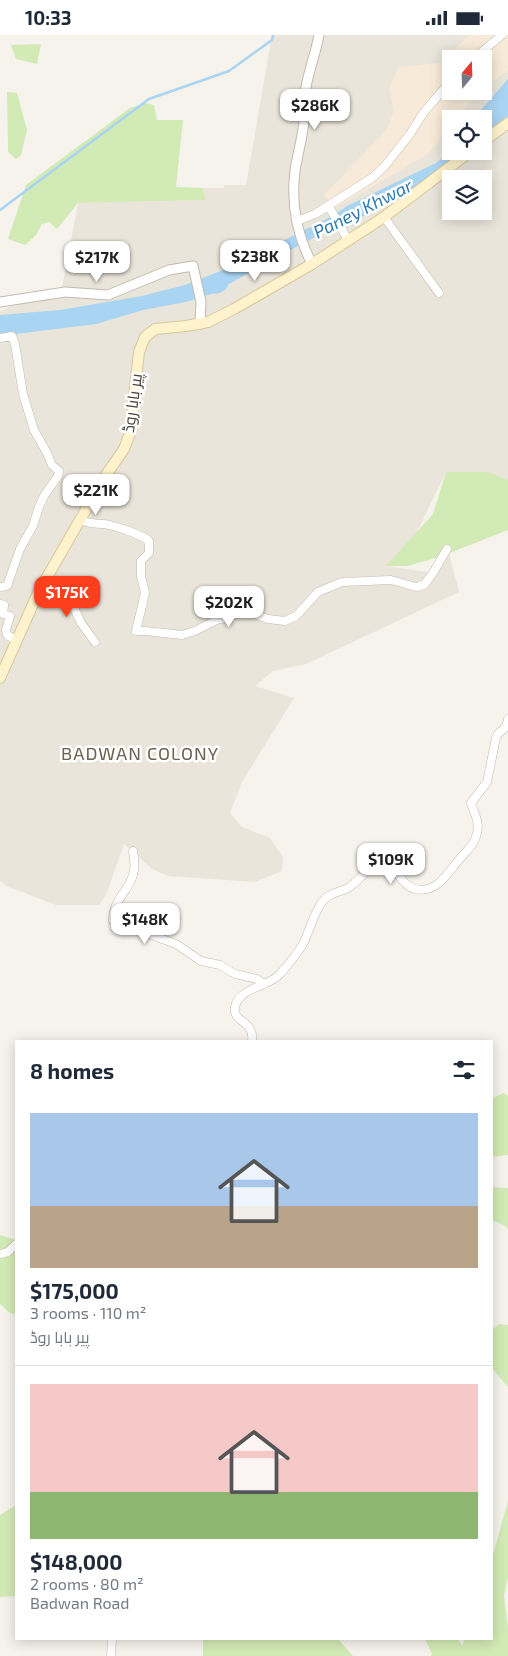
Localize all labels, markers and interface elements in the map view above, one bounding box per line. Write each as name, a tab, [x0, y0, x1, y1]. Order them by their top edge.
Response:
text: 10:33	[25, 6, 72, 29]
north arrow	[442, 50, 492, 100]
map controls	[442, 50, 492, 220]
pin: $286K	[280, 89, 350, 131]
text: $286K	[291, 95, 339, 114]
button: locate	[442, 110, 492, 160]
button: layers	[442, 170, 492, 220]
water label: Paney Khwar	[309, 173, 417, 243]
pin: $238K	[220, 239, 290, 282]
pin: $217K	[62, 241, 132, 283]
text: $238K	[231, 246, 279, 265]
text: $217K	[75, 247, 119, 266]
street label: پیر بابا روڈ	[118, 371, 148, 434]
pin: $221K	[61, 473, 131, 516]
text: $221K	[74, 480, 118, 499]
pin: $175K	[32, 575, 102, 618]
text: $175K	[45, 582, 89, 601]
pin: $202K	[194, 585, 264, 628]
text: $202K	[205, 592, 253, 611]
district label: BADWAN COLONY	[61, 742, 219, 764]
pin: $109K	[356, 843, 426, 885]
text: $109K	[368, 849, 414, 868]
pin: $148K	[110, 903, 180, 945]
text: $148K	[122, 909, 168, 928]
icon: filters	[450, 1056, 478, 1084]
text: 8 homes	[30, 1058, 114, 1083]
icon: home	[209, 1146, 299, 1236]
text: $175,000	[30, 1278, 119, 1303]
text: 3 rooms · 110 m²	[30, 1303, 147, 1322]
text: پیر بابا روڈ	[30, 1327, 90, 1346]
icon: home	[209, 1417, 299, 1507]
text: $148,000	[30, 1549, 123, 1574]
text: 2 rooms · 80 m²	[30, 1574, 144, 1593]
text: Badwan Road	[30, 1593, 130, 1612]

